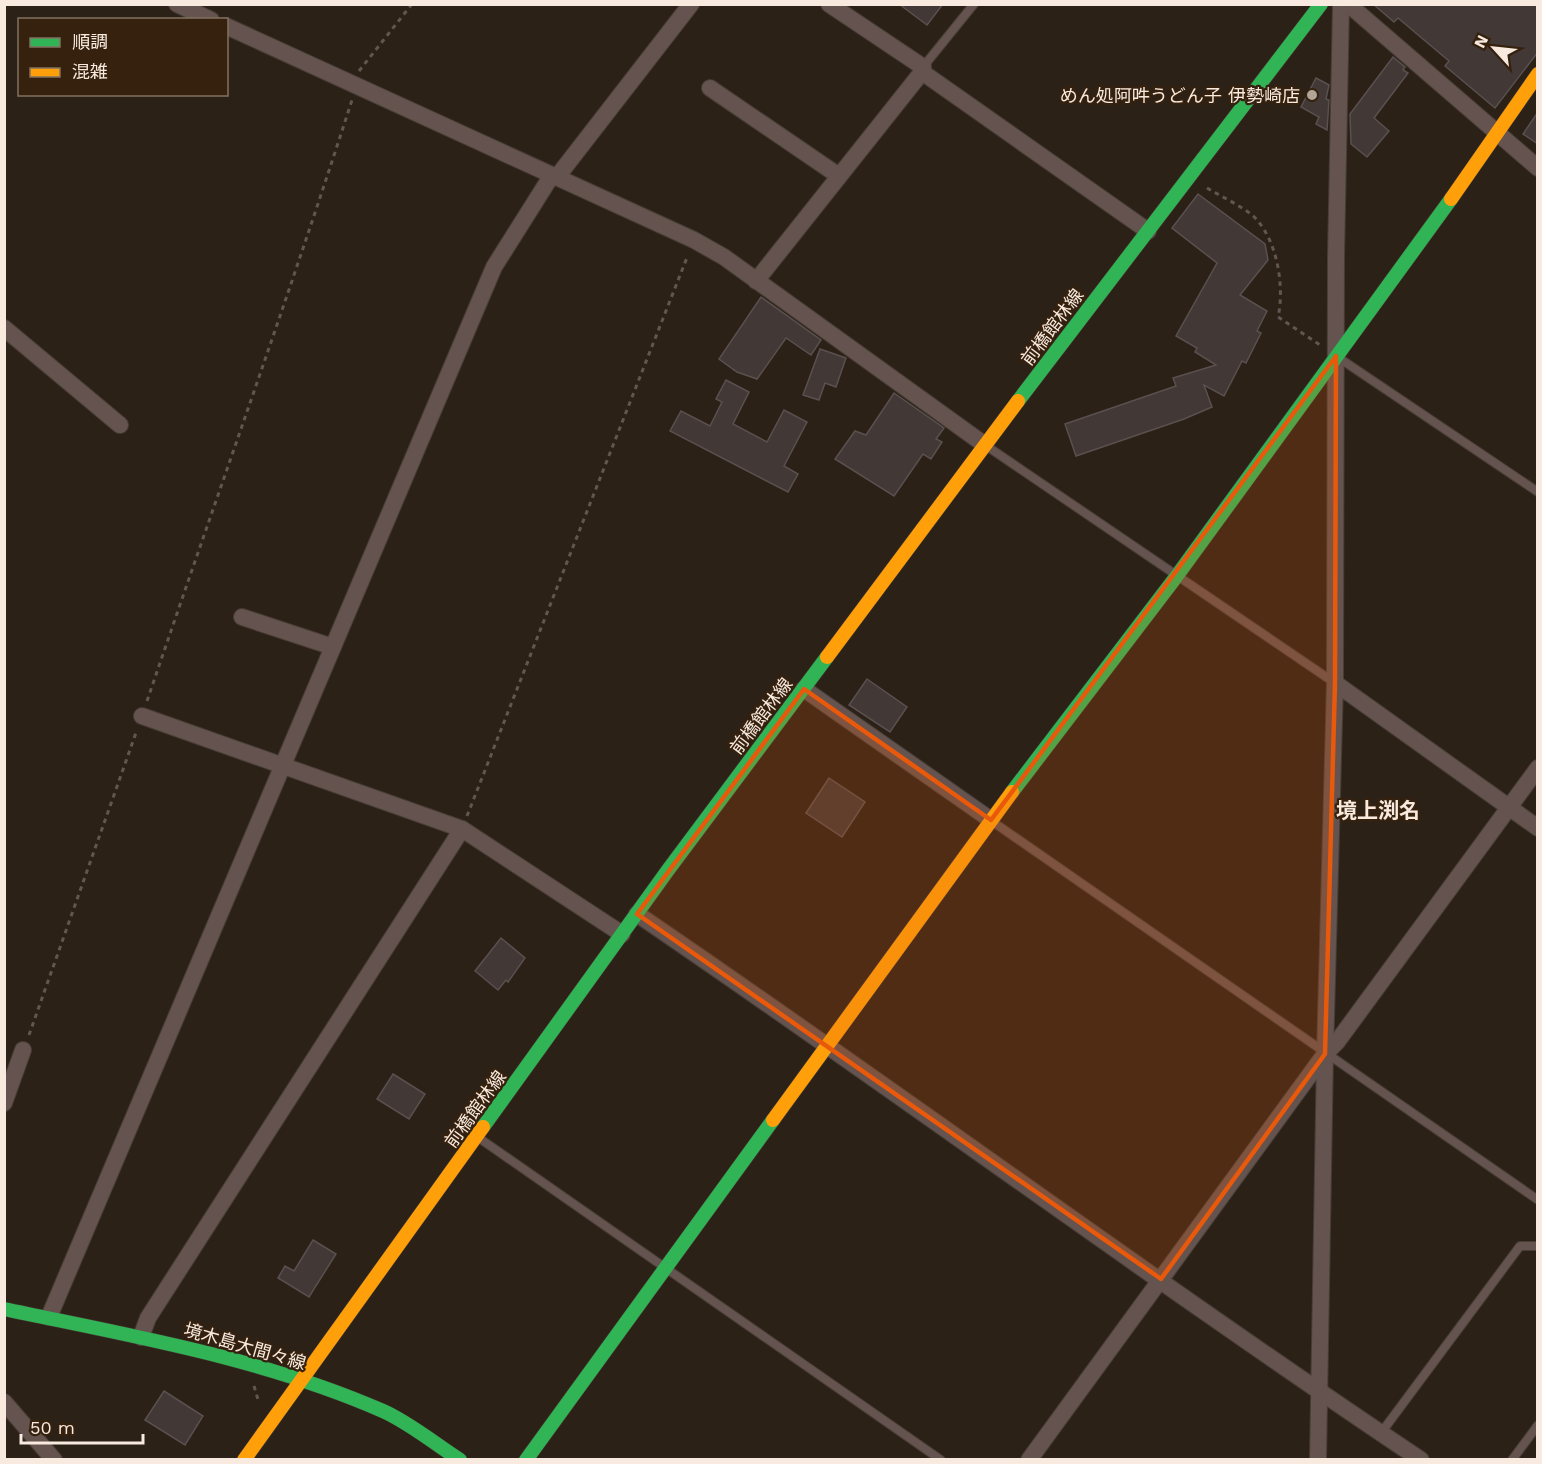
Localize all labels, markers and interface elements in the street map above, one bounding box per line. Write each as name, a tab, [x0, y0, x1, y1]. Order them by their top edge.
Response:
legend	[18, 18, 228, 96]
north arrow	[1464, 18, 1524, 78]
text: 順調	[72, 31, 108, 52]
text: N	[1470, 32, 1492, 51]
text: 混雑	[72, 61, 108, 82]
place label: めん処阿吽うどん子 伊勢崎店	[1060, 85, 1300, 106]
marker: めん処阿吽うどん子 伊勢崎店	[1305, 88, 1319, 102]
street label: 前橋館林線	[1017, 285, 1087, 369]
street label: 前橋館林線	[726, 674, 796, 758]
district label: 境上渕名	[1336, 798, 1420, 823]
street label: 前橋館林線	[440, 1066, 510, 1152]
street label: 境木島大間々線	[182, 1319, 308, 1373]
scale bar	[21, 1407, 142, 1445]
text: 50 m	[30, 1417, 75, 1438]

